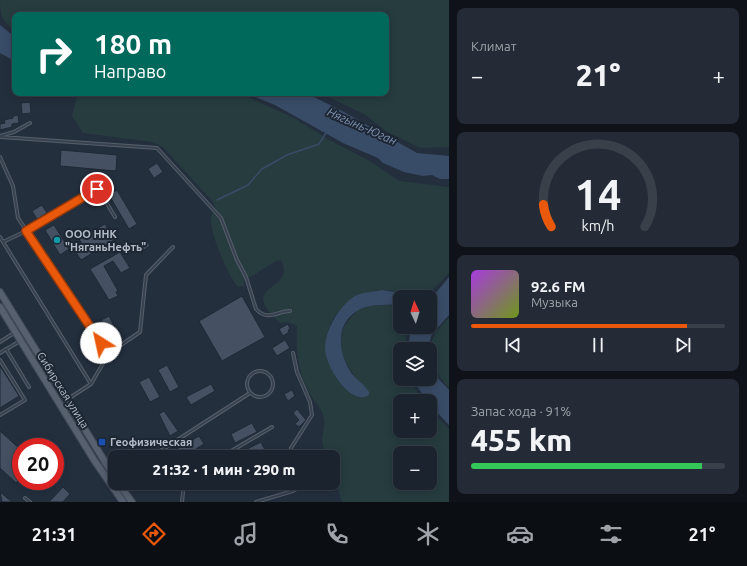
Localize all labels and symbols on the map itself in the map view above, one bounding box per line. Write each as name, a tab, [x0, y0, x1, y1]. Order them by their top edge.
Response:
water label: Нягынь-Юган	[325, 105, 399, 147]
pin	[80, 172, 114, 206]
place label: ООО ННК "НяганьНефть"	[65, 228, 146, 253]
marker: ООО ННК "НяганьНефть"	[52, 235, 62, 245]
north arrow	[393, 290, 437, 334]
position arrow	[80, 322, 122, 364]
street label: Сибирская улица	[35, 350, 91, 430]
place label: Геофизическая	[110, 436, 192, 448]
marker: Геофизическая	[97, 437, 107, 447]
speed limit sign: 20	[12, 438, 64, 490]

